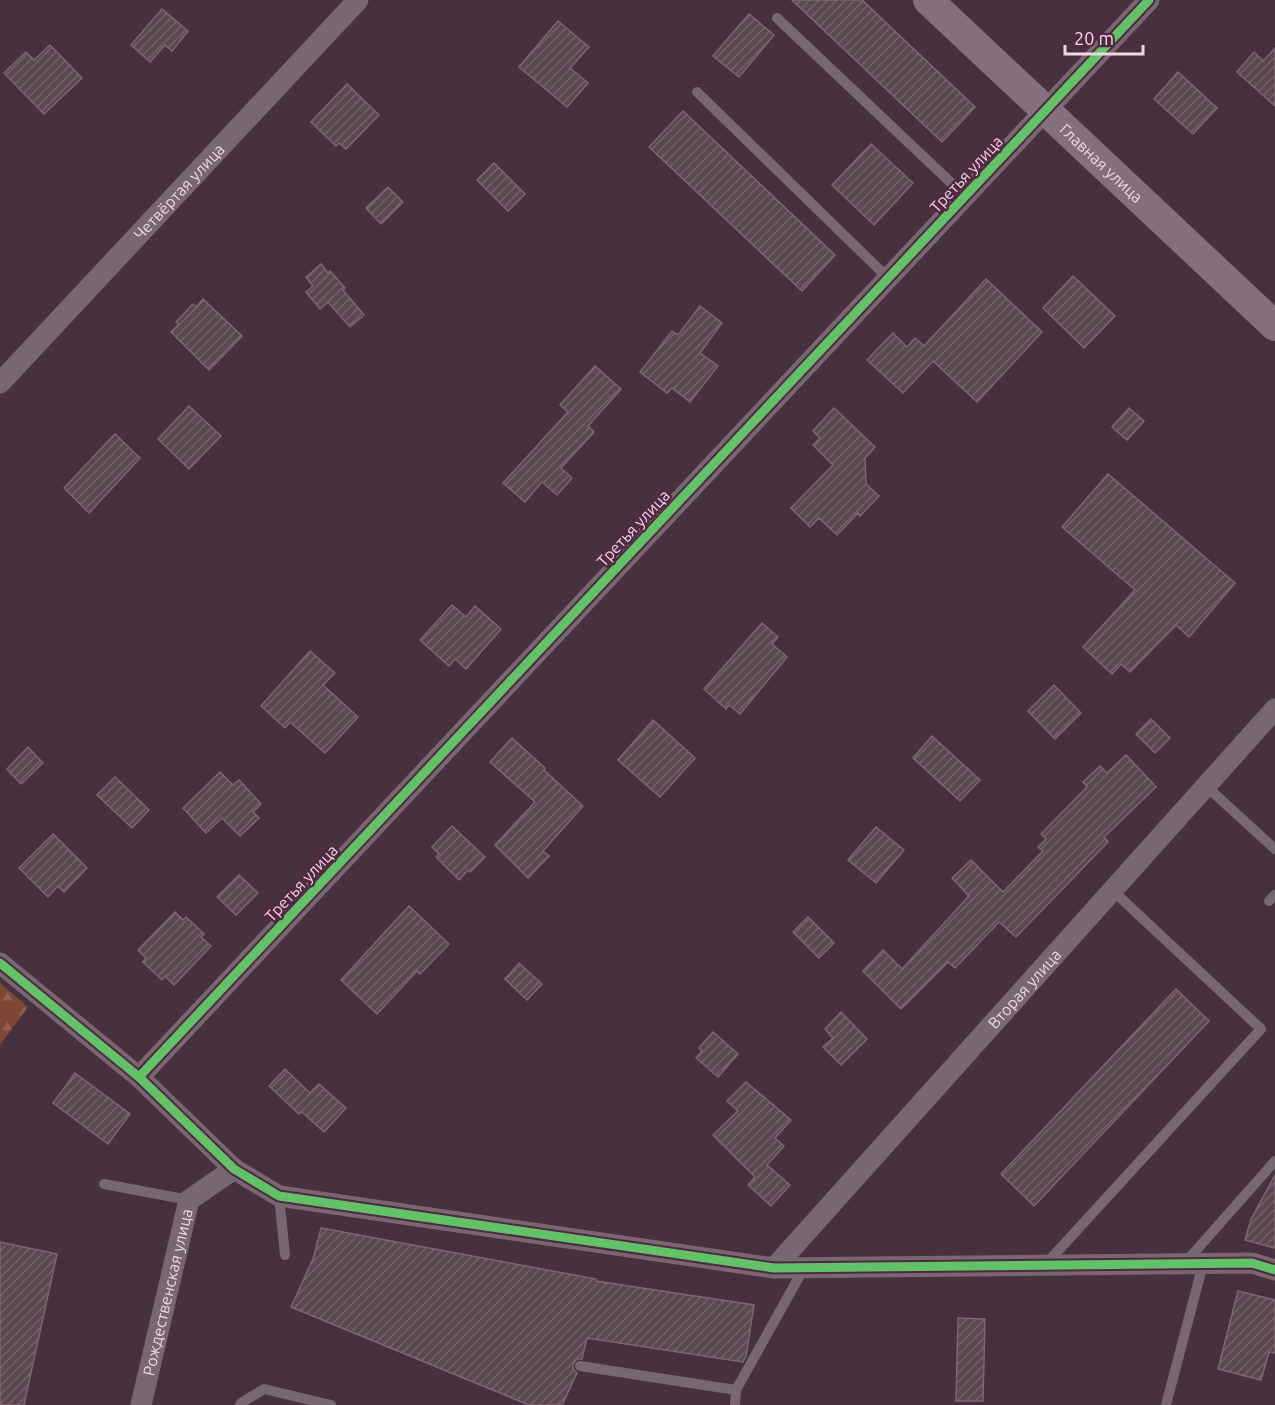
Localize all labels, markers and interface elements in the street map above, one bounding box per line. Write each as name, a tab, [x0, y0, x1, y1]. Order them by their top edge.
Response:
scale bar	[1065, 18, 1143, 56]
text: 20 m	[1074, 28, 1114, 48]
street label: Главная улица	[1056, 120, 1146, 206]
street label: Третья улица	[926, 132, 1006, 216]
street label: Четвёртая улица	[130, 140, 228, 243]
street label: Третья улица	[593, 486, 673, 570]
street label: Третья улица	[261, 841, 341, 925]
street label: Вторая улица	[984, 945, 1064, 1032]
street label: Рождественская улица	[139, 1207, 196, 1377]

